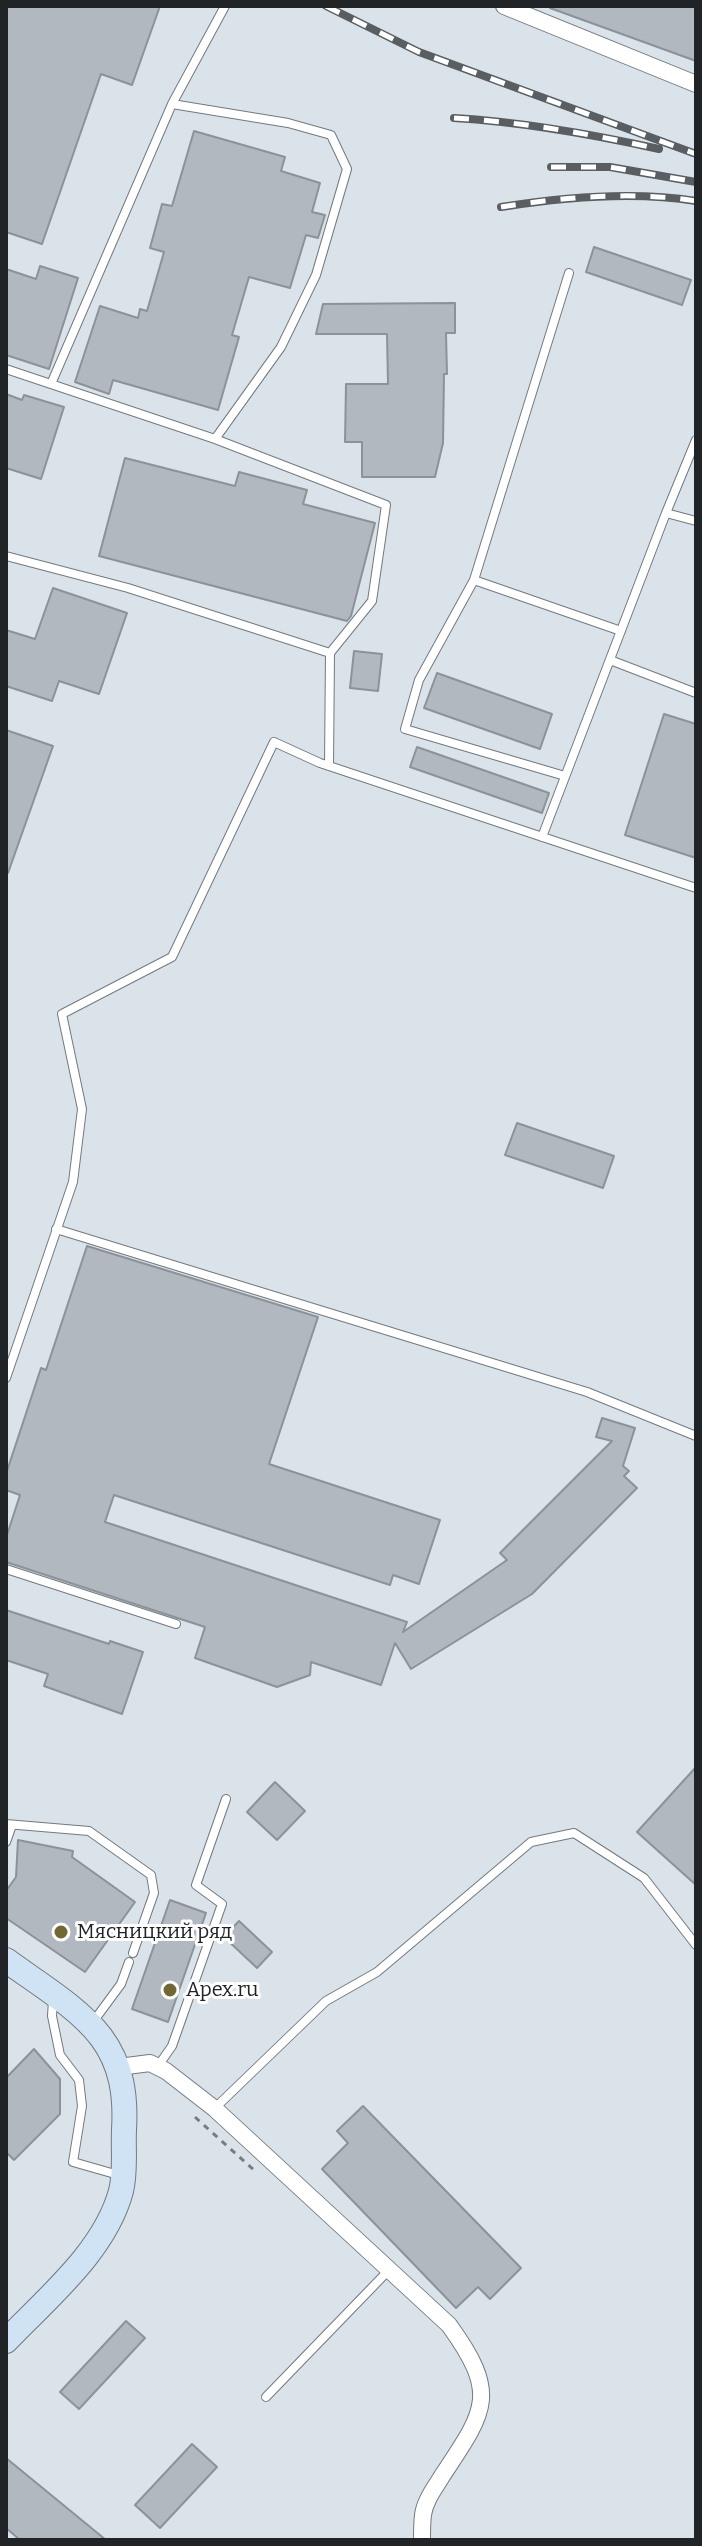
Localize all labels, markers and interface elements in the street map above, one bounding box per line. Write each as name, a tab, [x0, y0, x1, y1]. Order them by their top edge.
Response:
place label: Мясницкий ряд	[77, 1920, 232, 1944]
marker: Мясницкий ряд	[52, 1923, 70, 1941]
place label: Apex.ru	[186, 1978, 258, 2002]
marker: Apex.ru	[161, 1981, 179, 1999]

